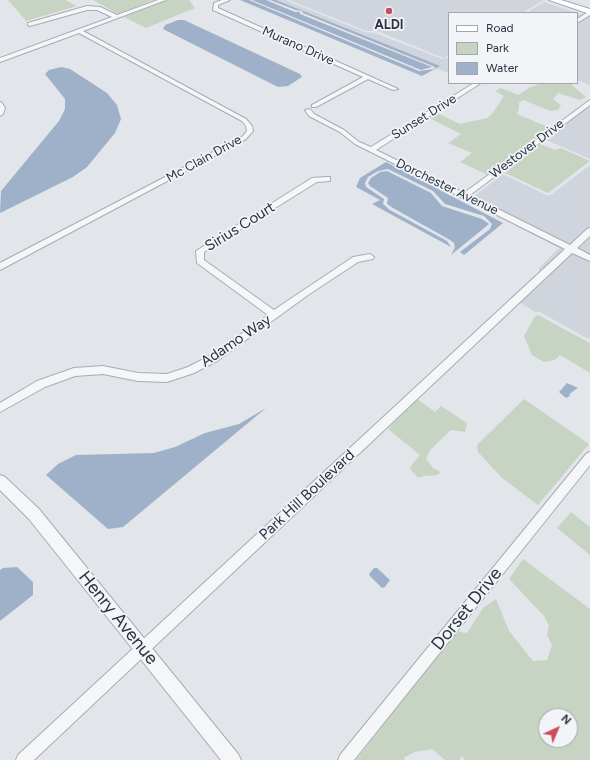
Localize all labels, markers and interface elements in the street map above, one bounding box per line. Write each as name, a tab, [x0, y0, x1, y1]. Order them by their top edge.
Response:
marker: ALDI	[384, 6, 394, 16]
legend	[448, 12, 578, 84]
place label: ALDI	[374, 17, 404, 33]
text: Road	[486, 21, 514, 35]
street label: Murano Drive	[260, 23, 336, 69]
text: Park	[486, 41, 509, 55]
text: Water	[486, 61, 518, 75]
street label: Sunset Drive	[389, 91, 459, 143]
street label: Westover Drive	[487, 116, 567, 182]
street label: Mc Clain Drive	[164, 132, 244, 186]
street label: Dorchester Avenue	[393, 155, 501, 219]
street label: Sirius Court	[202, 198, 278, 256]
street label: Adamo Way	[197, 311, 275, 371]
street label: Park Hill Boulevard	[256, 446, 358, 544]
street label: Dorset Drive	[427, 563, 507, 655]
street label: Henry Avenue	[74, 567, 162, 669]
north arrow	[538, 708, 578, 748]
text: N	[558, 712, 574, 727]

